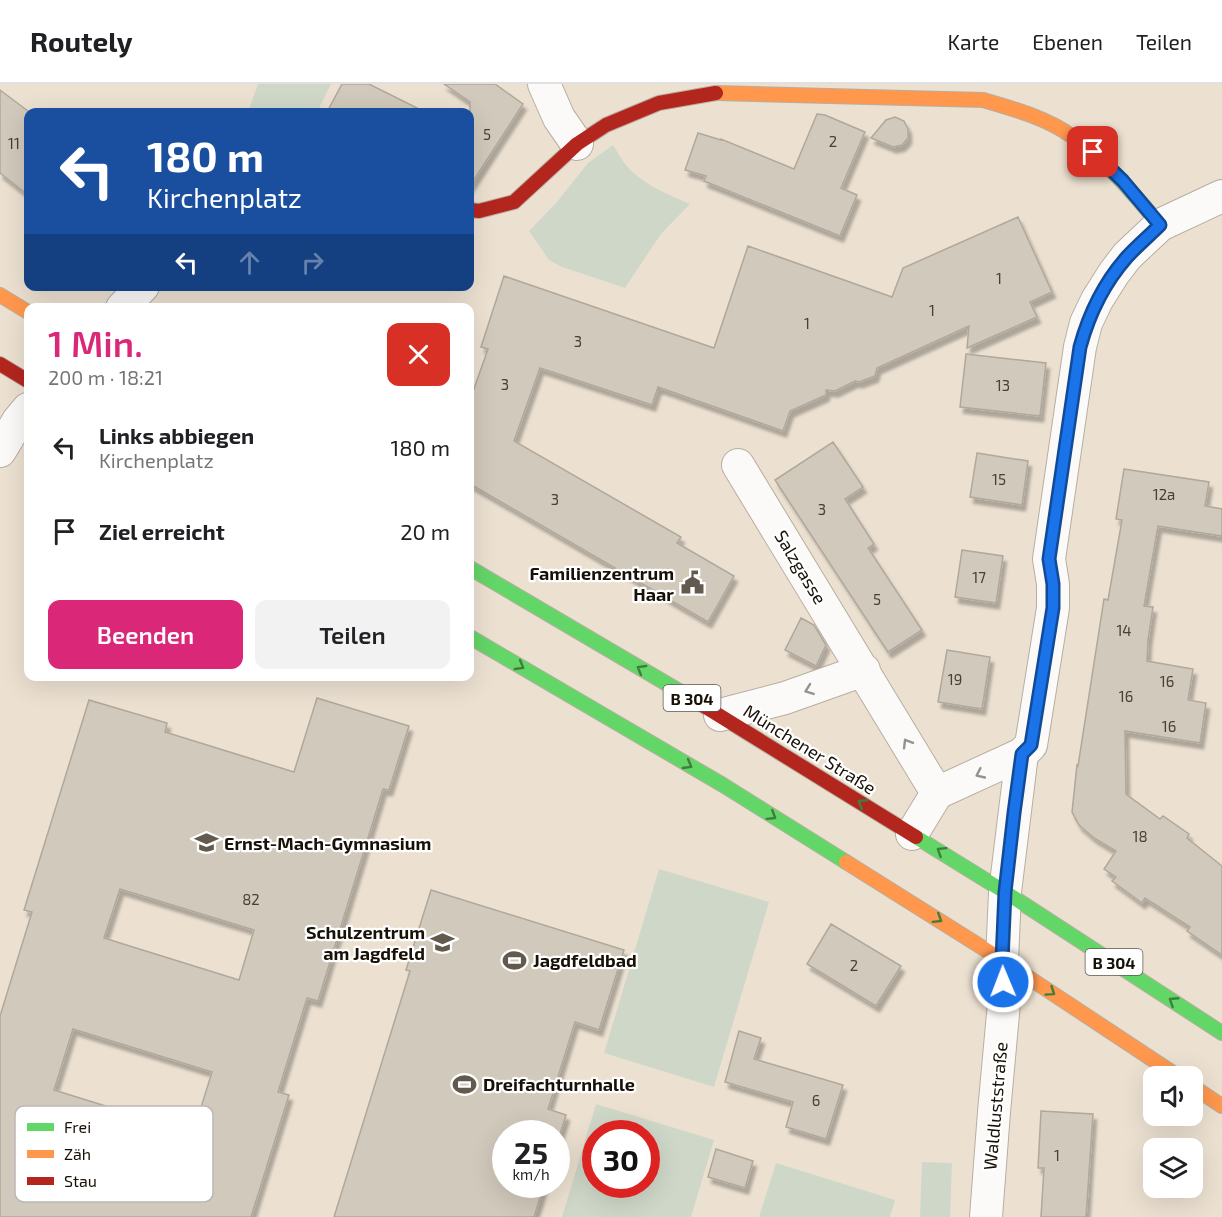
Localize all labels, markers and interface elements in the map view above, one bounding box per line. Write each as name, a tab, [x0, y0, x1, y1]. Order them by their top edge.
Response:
text: Routely	[30, 24, 133, 58]
text: Karte	[948, 29, 999, 54]
text: Ebenen	[1032, 29, 1103, 54]
text: Teilen	[1136, 29, 1192, 54]
house number: 5	[483, 125, 491, 143]
pin	[1067, 126, 1118, 177]
text: 180 m	[147, 130, 264, 180]
icon: left	[48, 132, 126, 210]
house number: 2	[829, 132, 837, 150]
house number: 11	[8, 134, 20, 152]
icon: arrive	[1076, 135, 1109, 168]
text: Kirchenplatz	[147, 181, 302, 213]
icon: left	[170, 246, 203, 279]
icon: ahead	[233, 246, 266, 279]
icon: right	[296, 246, 329, 279]
house number: 1	[996, 269, 1002, 287]
house number: 1	[929, 301, 935, 319]
house number: 1	[804, 314, 810, 332]
text: 1 Min.	[48, 321, 143, 364]
button: close	[387, 323, 450, 386]
house number: 3	[574, 332, 582, 350]
text: 200 m · 18:21	[48, 365, 163, 389]
house number: 3	[501, 375, 509, 393]
house number: 13	[996, 376, 1010, 394]
text: Links abbiegen	[99, 422, 254, 448]
icon: left	[48, 431, 81, 464]
text: 180 m	[390, 434, 450, 460]
text: Kirchenplatz	[99, 448, 214, 472]
house number: 15	[992, 470, 1006, 488]
house number: 12a	[1153, 485, 1175, 503]
house number: 3	[551, 490, 559, 508]
house number: 3	[818, 500, 826, 518]
icon: arrive	[48, 515, 81, 548]
text: Ziel erreicht	[99, 518, 225, 544]
text: 20 m	[400, 518, 450, 544]
street label: Salzgasse	[770, 526, 832, 608]
place label: Familienzentrum Haar	[529, 562, 674, 605]
house number: 17	[972, 568, 986, 586]
public building icon: Familienzentrum Haar	[679, 570, 705, 596]
house number: 5	[873, 590, 881, 608]
button: Beenden	[48, 600, 243, 669]
button: Teilen	[255, 600, 450, 669]
house number: 14	[1116, 621, 1132, 639]
one-way arrow	[514, 659, 524, 670]
one-way arrow	[637, 664, 648, 676]
house number: 19	[948, 670, 962, 688]
house number: 16	[1160, 672, 1174, 690]
one-way arrow	[804, 682, 815, 695]
road number: B 304	[664, 685, 720, 711]
house number: 16	[1119, 687, 1133, 705]
street label: Münchener Straße	[740, 699, 880, 799]
house number: 16	[1162, 717, 1176, 735]
one-way arrow	[903, 739, 915, 749]
one-way arrow	[682, 757, 692, 769]
one-way arrow	[975, 766, 986, 778]
one-way arrow	[858, 798, 868, 810]
one-way arrow	[765, 809, 776, 820]
house number: 18	[1132, 827, 1148, 845]
school or university icon: Ernst-Mach-Gymnasium	[193, 830, 219, 856]
place label: Ernst-Mach-Gymnasium	[224, 832, 431, 854]
one-way arrow	[937, 847, 947, 859]
house number: 82	[242, 890, 260, 908]
one-way arrow	[931, 912, 942, 923]
place label: Schulzentrum am Jagdfeld	[306, 921, 425, 964]
school or university icon: Schulzentrum am Jagdfeld	[430, 929, 456, 955]
sports icon: Jagdfeldbad	[502, 947, 528, 973]
place label: Jagdfeldbad	[533, 949, 637, 971]
road number: B 304	[1086, 949, 1142, 975]
position arrow	[971, 950, 1035, 1014]
house number: 2	[850, 956, 858, 974]
one-way arrow	[1044, 985, 1055, 996]
one-way arrow	[1169, 997, 1180, 1008]
street label: Waldluststraße	[978, 1041, 1012, 1171]
map controls	[1143, 1066, 1203, 1198]
button: sound	[1143, 1066, 1203, 1126]
sports icon: Dreifachturnhalle	[452, 1071, 478, 1097]
place label: Dreifachturnhalle	[483, 1073, 635, 1095]
house number: 6	[812, 1091, 820, 1109]
legend	[15, 1106, 213, 1202]
text: Frei	[64, 1117, 91, 1136]
speed limit sign: 30	[582, 1120, 660, 1198]
text: 25	[514, 1134, 548, 1170]
button: layers	[1143, 1138, 1203, 1198]
text: Zäh	[64, 1144, 91, 1163]
house number: 1	[1054, 1146, 1060, 1164]
text: km/h	[512, 1165, 550, 1183]
text: Stau	[64, 1171, 97, 1190]

